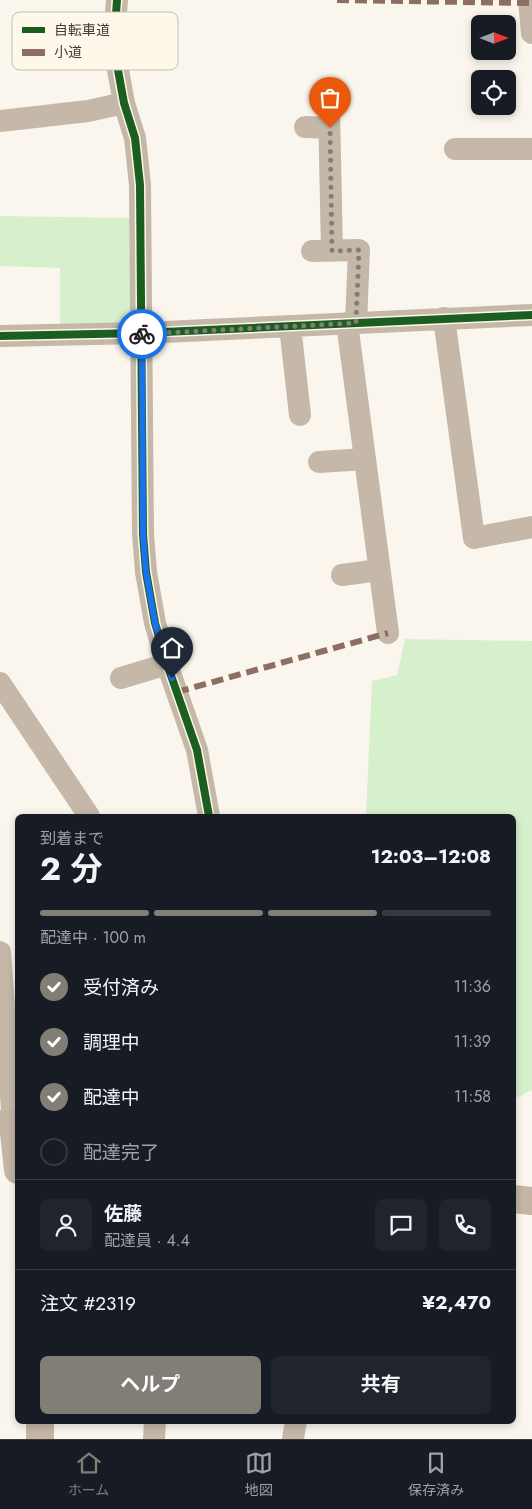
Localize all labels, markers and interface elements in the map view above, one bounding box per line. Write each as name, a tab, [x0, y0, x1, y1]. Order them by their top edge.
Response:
legend	[12, 12, 178, 70]
north arrow	[471, 15, 516, 60]
map controls	[471, 15, 516, 115]
text: 自転車道	[54, 20, 110, 40]
text: 小道	[54, 42, 82, 62]
button: locate	[471, 70, 516, 115]
pin	[309, 77, 351, 128]
icon: bag	[316, 84, 344, 112]
courier	[117, 309, 167, 359]
icon: bike	[128, 320, 156, 348]
pin	[151, 627, 193, 678]
icon: home	[158, 634, 186, 662]
text: 到着まで	[40, 827, 104, 850]
text: 12:03–12:08	[371, 843, 491, 870]
text: 2 分	[40, 846, 103, 892]
text: 配達中 · 100 m	[40, 926, 146, 949]
icon: check	[40, 973, 68, 1001]
text: 受付済み	[83, 974, 159, 1001]
text: 11:36	[454, 975, 491, 998]
icon: check	[40, 1028, 68, 1056]
text: 調理中	[83, 1029, 140, 1056]
text: 11:39	[454, 1030, 491, 1053]
icon: check	[40, 1083, 68, 1111]
text: 配達中	[83, 1084, 140, 1111]
text: 11:58	[454, 1085, 491, 1108]
text: 配達完了	[83, 1139, 159, 1166]
button: person	[40, 1199, 92, 1251]
button: chat	[375, 1199, 427, 1251]
button: phone	[439, 1199, 491, 1251]
text: 佐藤	[104, 1200, 142, 1227]
text: 配達員 · 4.4	[104, 1229, 190, 1252]
text: ¥2,470	[422, 1289, 491, 1316]
text: 注文 #2319	[40, 1290, 136, 1317]
button: ヘルプ	[40, 1356, 261, 1414]
button: 共有	[271, 1356, 491, 1414]
tab: ホーム	[68, 1449, 109, 1500]
tab: 地図	[245, 1449, 273, 1500]
tab: 保存済み	[408, 1449, 464, 1500]

